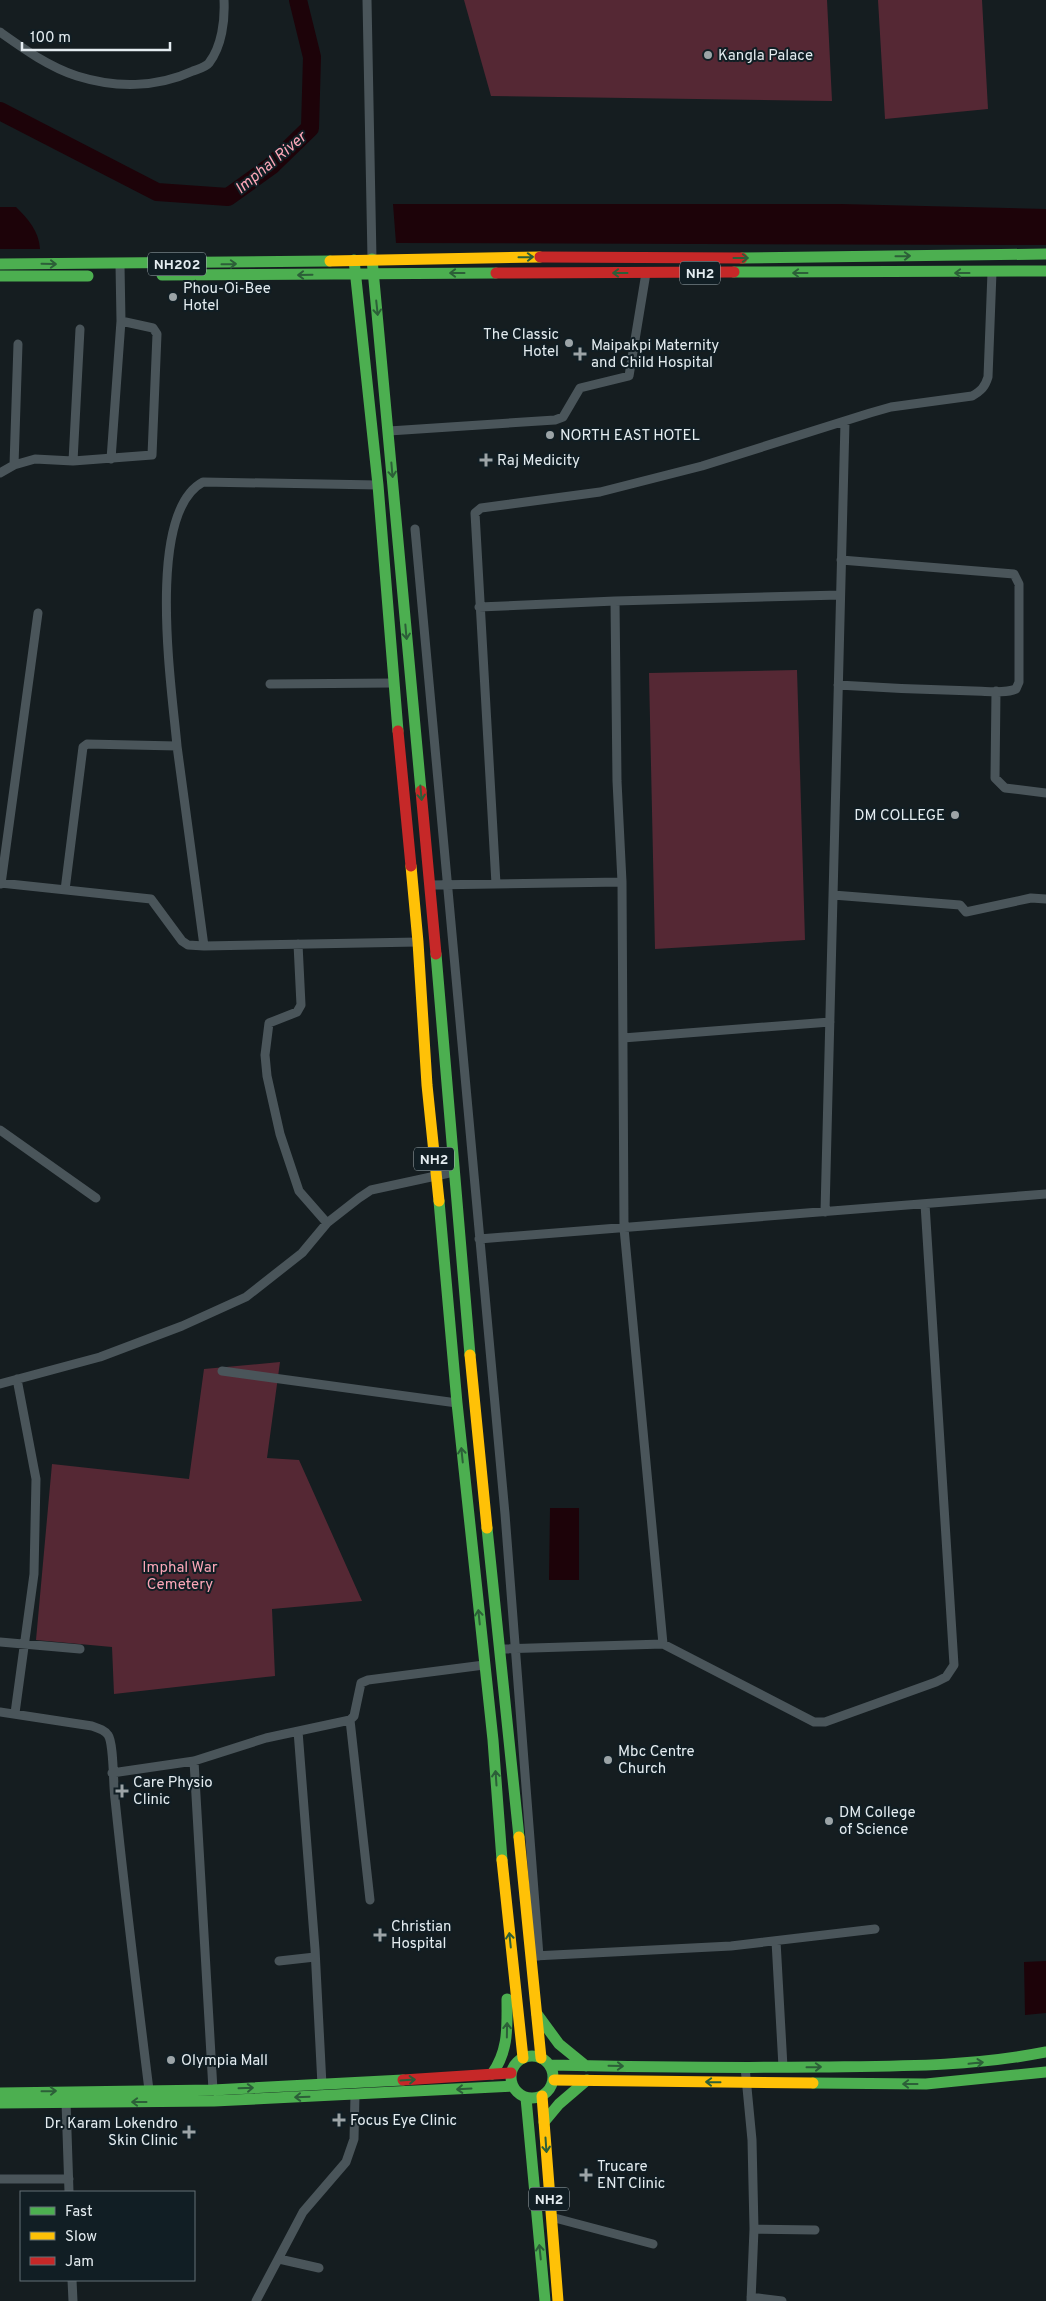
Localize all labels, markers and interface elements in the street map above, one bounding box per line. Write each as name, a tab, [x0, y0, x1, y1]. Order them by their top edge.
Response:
scale bar	[22, 20, 170, 52]
text: 100 m	[30, 29, 71, 48]
place label: Kangla Palace	[718, 47, 813, 66]
marker: Kangla Palace	[702, 49, 714, 61]
water label: Imphal River	[231, 127, 313, 199]
one-way arrow	[894, 251, 911, 261]
road number: NH202	[148, 252, 206, 276]
one-way arrow	[517, 252, 533, 262]
one-way arrow	[732, 253, 748, 263]
one-way arrow	[40, 259, 56, 269]
one-way arrow	[220, 259, 236, 269]
road number: NH2	[680, 262, 720, 284]
one-way arrow	[450, 268, 466, 278]
one-way arrow	[612, 268, 628, 278]
one-way arrow	[792, 268, 808, 278]
one-way arrow	[955, 268, 971, 277]
one-way arrow	[298, 270, 314, 280]
place label: Phou-Oi-Bee Hotel	[183, 280, 271, 316]
marker: Phou-Oi-Bee Hotel	[167, 291, 179, 303]
one-way arrow	[372, 300, 381, 316]
place label: The Classic Hotel	[483, 326, 559, 362]
marker: The Classic Hotel	[563, 337, 575, 349]
place label: Maipakpi Maternity and Child Hospital	[591, 337, 719, 373]
marker: Maipakpi Maternity and Child Hospital	[573, 347, 587, 361]
place label: NORTH EAST HOTEL	[560, 427, 700, 446]
marker: NORTH EAST HOTEL	[544, 429, 556, 441]
place label: Raj Medicity	[497, 452, 580, 471]
marker: Raj Medicity	[479, 453, 493, 467]
one-way arrow	[387, 461, 397, 477]
one-way arrow	[401, 623, 410, 639]
one-way arrow	[416, 785, 426, 801]
place label: DM COLLEGE	[854, 807, 945, 826]
marker: DM COLLEGE	[949, 809, 961, 821]
road number: NH2	[414, 1148, 454, 1170]
one-way arrow	[457, 1448, 467, 1464]
park label: Imphal War Cemetery	[142, 1559, 218, 1595]
one-way arrow	[474, 1609, 484, 1625]
place label: Mbc Centre Church	[618, 1743, 695, 1779]
marker: Mbc Centre Church	[602, 1754, 614, 1766]
one-way arrow	[491, 1771, 501, 1787]
place label: Care Physio Clinic	[133, 1774, 213, 1810]
marker: Care Physio Clinic	[115, 1784, 129, 1798]
place label: DM College of Science	[839, 1804, 916, 1840]
marker: DM College of Science	[823, 1815, 835, 1827]
place label: Christian Hospital	[391, 1918, 452, 1954]
marker: Christian Hospital	[373, 1928, 387, 1942]
one-way arrow	[505, 1933, 515, 1949]
one-way arrow	[502, 2022, 512, 2038]
place label: Olympia Mall	[181, 2052, 268, 2071]
marker: Olympia Mall	[165, 2054, 177, 2066]
one-way arrow	[968, 2058, 984, 2068]
one-way arrow	[608, 2061, 624, 2071]
one-way arrow	[806, 2062, 822, 2072]
one-way arrow	[400, 2075, 416, 2084]
one-way arrow	[705, 2078, 721, 2087]
one-way arrow	[903, 2079, 919, 2089]
one-way arrow	[238, 2084, 254, 2093]
one-way arrow	[456, 2084, 472, 2093]
one-way arrow	[40, 2086, 56, 2096]
one-way arrow	[294, 2093, 310, 2102]
one-way arrow	[132, 2097, 148, 2107]
place label: Focus Eye Clinic	[350, 2112, 457, 2131]
marker: Focus Eye Clinic	[332, 2113, 346, 2127]
place label: Dr. Karam Lokendro Skin Clinic	[44, 2115, 178, 2151]
marker: Dr. Karam Lokendro Skin Clinic	[182, 2125, 196, 2139]
one-way arrow	[541, 2137, 550, 2153]
place label: Trucare ENT Clinic	[597, 2158, 665, 2194]
marker: Trucare ENT Clinic	[579, 2168, 593, 2182]
road number: NH2	[529, 2188, 569, 2210]
legend	[20, 2191, 195, 2281]
text: Fast	[65, 2203, 93, 2222]
text: Slow	[65, 2228, 97, 2247]
one-way arrow	[535, 2245, 545, 2261]
text: Jam	[65, 2253, 94, 2272]

